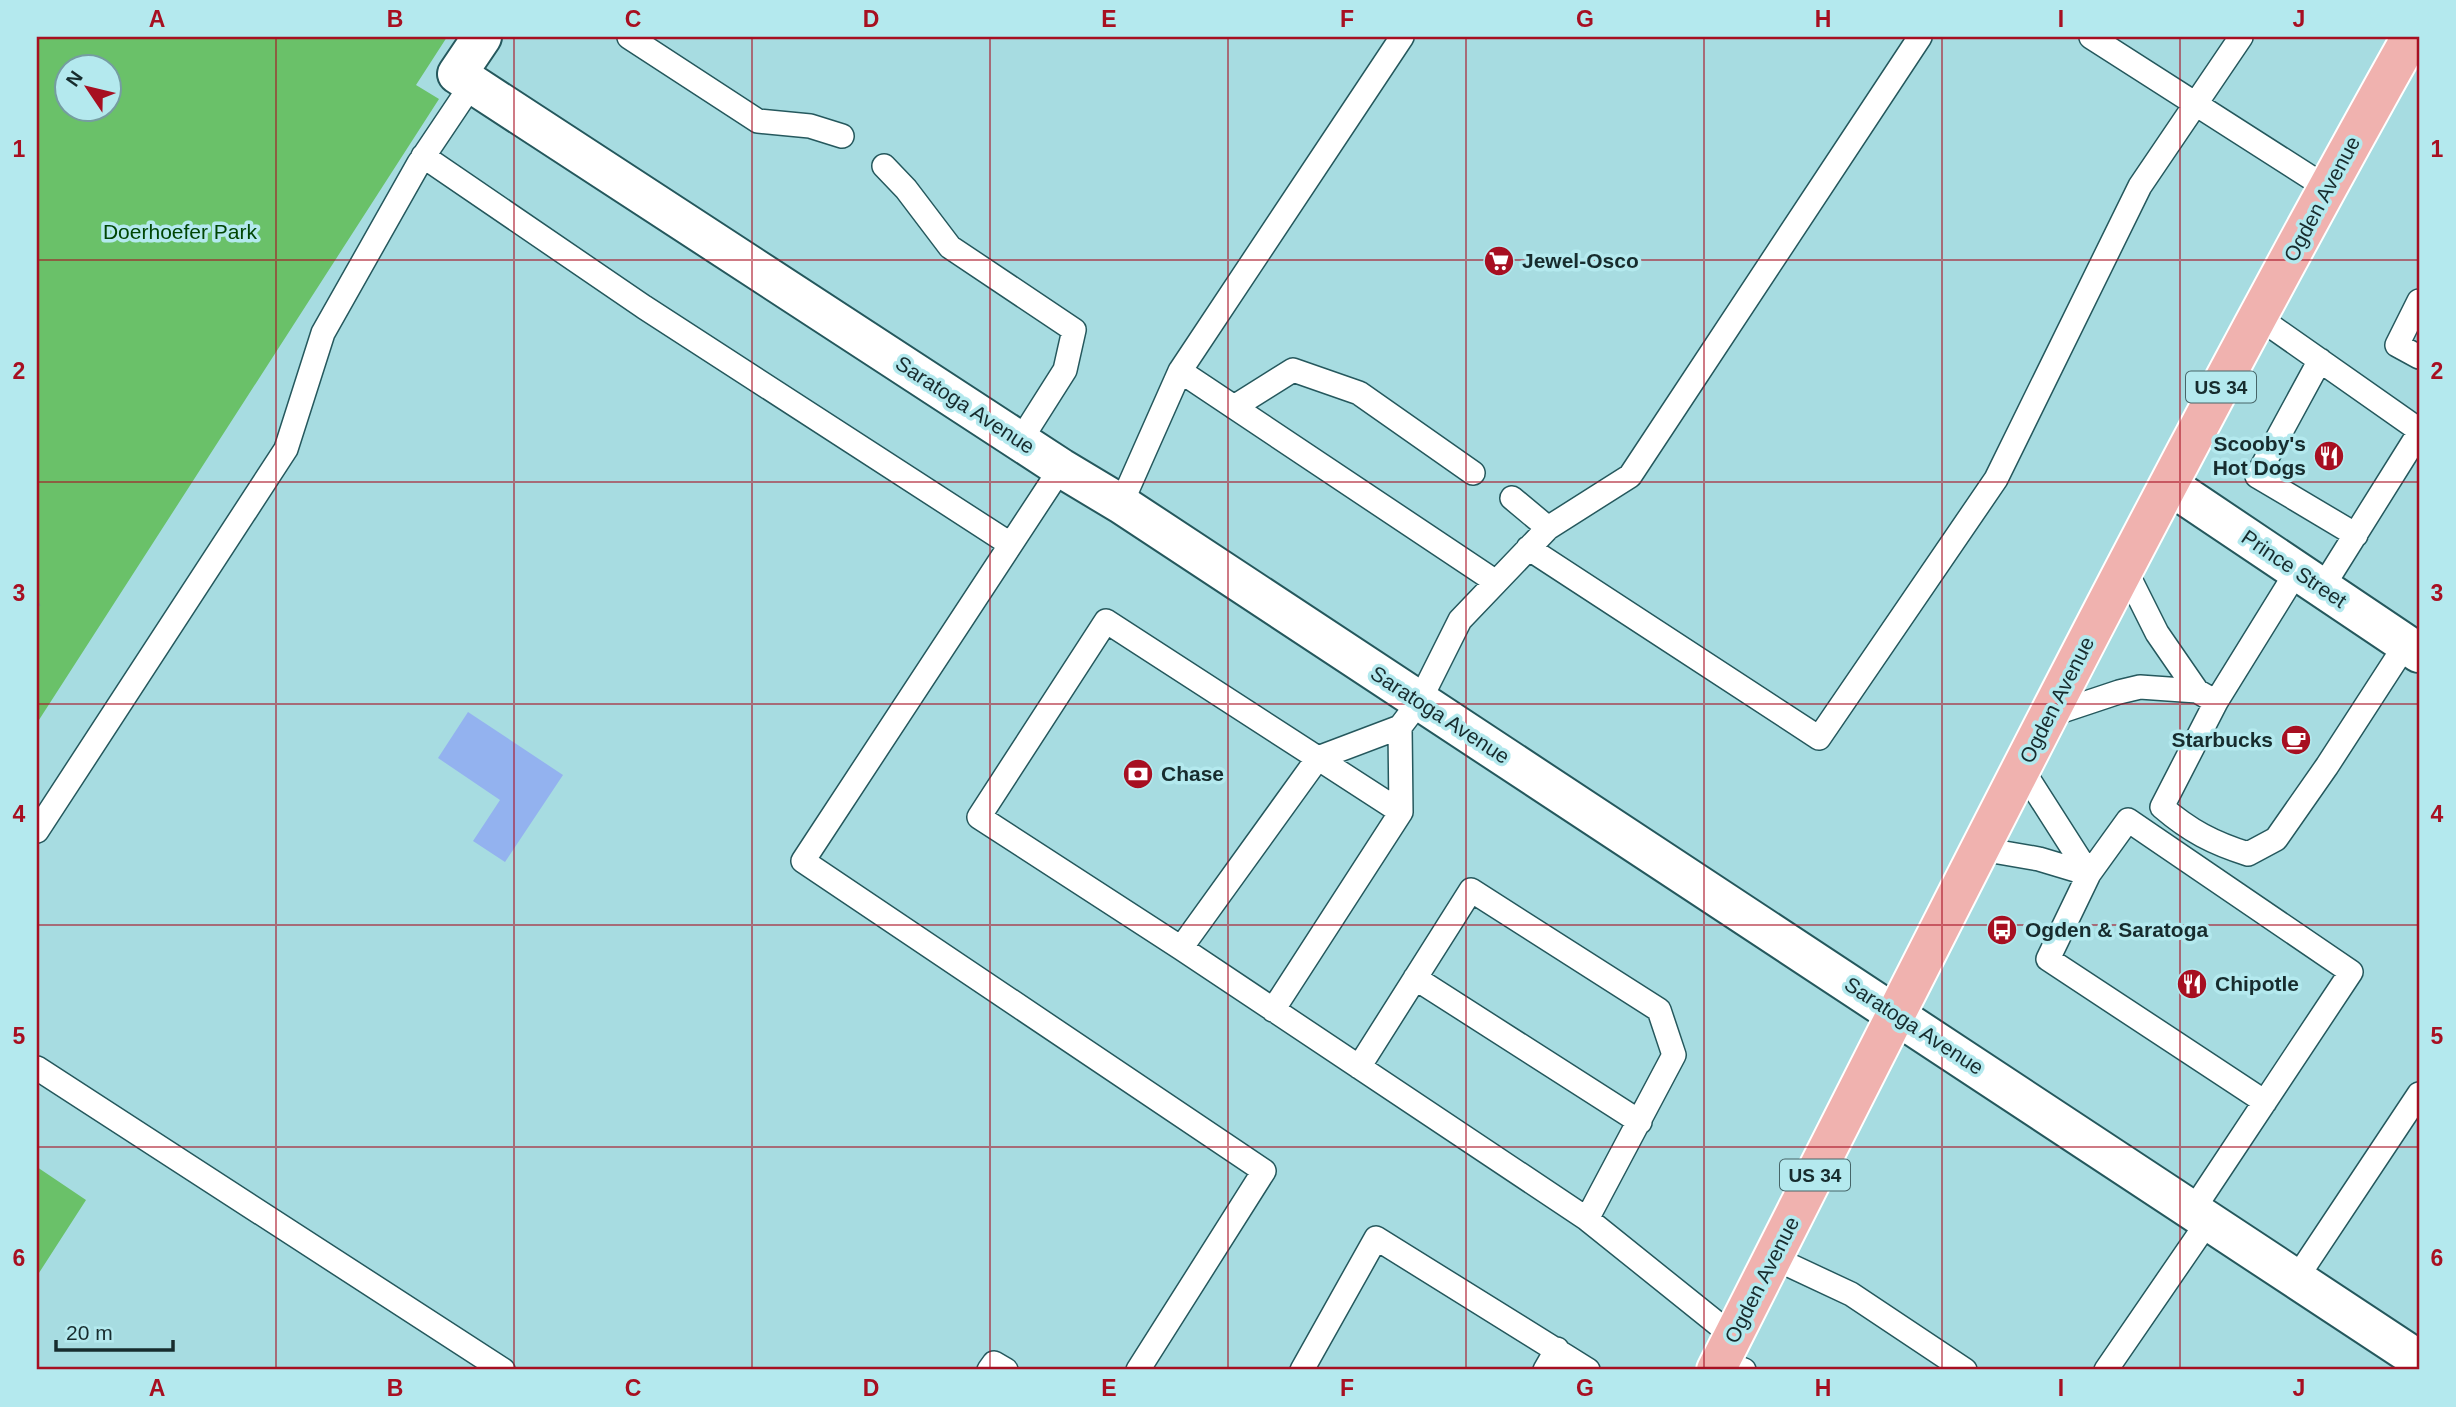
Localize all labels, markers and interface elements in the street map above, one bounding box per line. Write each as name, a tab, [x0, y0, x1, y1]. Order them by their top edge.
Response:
text: A	[149, 6, 165, 32]
text: B	[387, 6, 403, 32]
text: C	[625, 6, 641, 32]
text: D	[863, 6, 879, 32]
text: E	[1101, 6, 1117, 32]
text: F	[1340, 6, 1354, 32]
text: G	[1576, 6, 1594, 32]
text: H	[1815, 6, 1831, 32]
text: I	[2058, 6, 2064, 32]
text: J	[2293, 6, 2305, 32]
north arrow	[52, 52, 122, 122]
text: N	[62, 67, 87, 90]
street label: Ogden Avenue	[2279, 132, 2364, 265]
text: 1	[13, 136, 26, 162]
text: 1	[2431, 136, 2444, 162]
park label: Doerhoefer Park	[103, 220, 258, 243]
supermarket icon: Jewel-Osco	[1482, 244, 1516, 278]
place label: Jewel-Osco	[1522, 249, 1639, 272]
street label: Saratoga Avenue	[892, 351, 1039, 458]
text: 2	[13, 358, 25, 384]
text: 2	[2431, 358, 2443, 384]
road number: US 34	[2186, 372, 2256, 402]
place label: Scooby's Hot Dogs	[2213, 432, 2306, 479]
restaurant icon: Scooby's Hot Dogs	[2312, 439, 2346, 473]
street label: Prince Street	[2238, 525, 2351, 612]
text: 3	[13, 580, 25, 606]
text: 3	[2431, 580, 2443, 606]
street label: Ogden Avenue	[2015, 633, 2098, 767]
street label: Saratoga Avenue	[1367, 661, 1514, 768]
cafe icon: Starbucks	[2279, 723, 2313, 757]
place label: Starbucks	[2171, 728, 2273, 751]
bank icon: Chase	[1121, 757, 1155, 791]
place label: Chase	[1161, 762, 1224, 785]
text: 4	[13, 801, 26, 827]
text: 4	[2431, 801, 2444, 827]
bus stop icon: Ogden & Saratoga	[1985, 913, 2019, 947]
place label: Ogden & Saratoga	[2025, 918, 2209, 941]
restaurant icon: Chipotle	[2175, 967, 2209, 1001]
street label: Saratoga Avenue	[1841, 972, 1988, 1079]
place label: Chipotle	[2215, 972, 2299, 995]
text: 5	[13, 1023, 26, 1049]
text: 5	[2431, 1023, 2444, 1049]
road number: US 34	[1780, 1160, 1850, 1190]
street label: Ogden Avenue	[1720, 1213, 1803, 1347]
text: 6	[13, 1245, 25, 1271]
text: 6	[2431, 1245, 2443, 1271]
scale bar	[56, 1309, 173, 1353]
text: 20 m	[66, 1321, 113, 1344]
text: A	[149, 1375, 165, 1401]
text: B	[387, 1375, 403, 1401]
text: C	[625, 1375, 641, 1401]
text: D	[863, 1375, 879, 1401]
text: E	[1101, 1375, 1117, 1401]
text: F	[1340, 1375, 1354, 1401]
text: G	[1576, 1375, 1594, 1401]
text: H	[1815, 1375, 1831, 1401]
text: I	[2058, 1375, 2064, 1401]
text: J	[2293, 1375, 2305, 1401]

